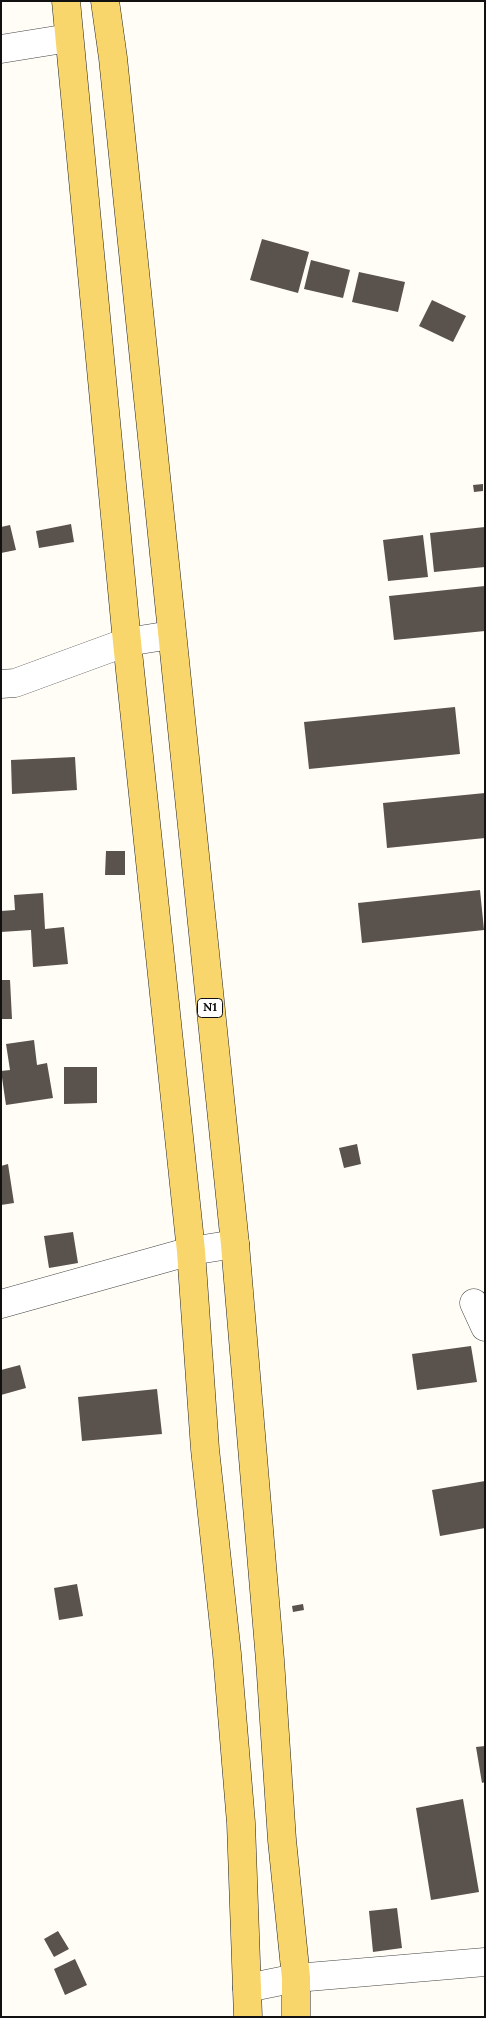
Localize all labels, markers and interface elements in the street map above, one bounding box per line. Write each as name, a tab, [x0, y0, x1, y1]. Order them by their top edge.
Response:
road number: N1	[198, 998, 222, 1018]

